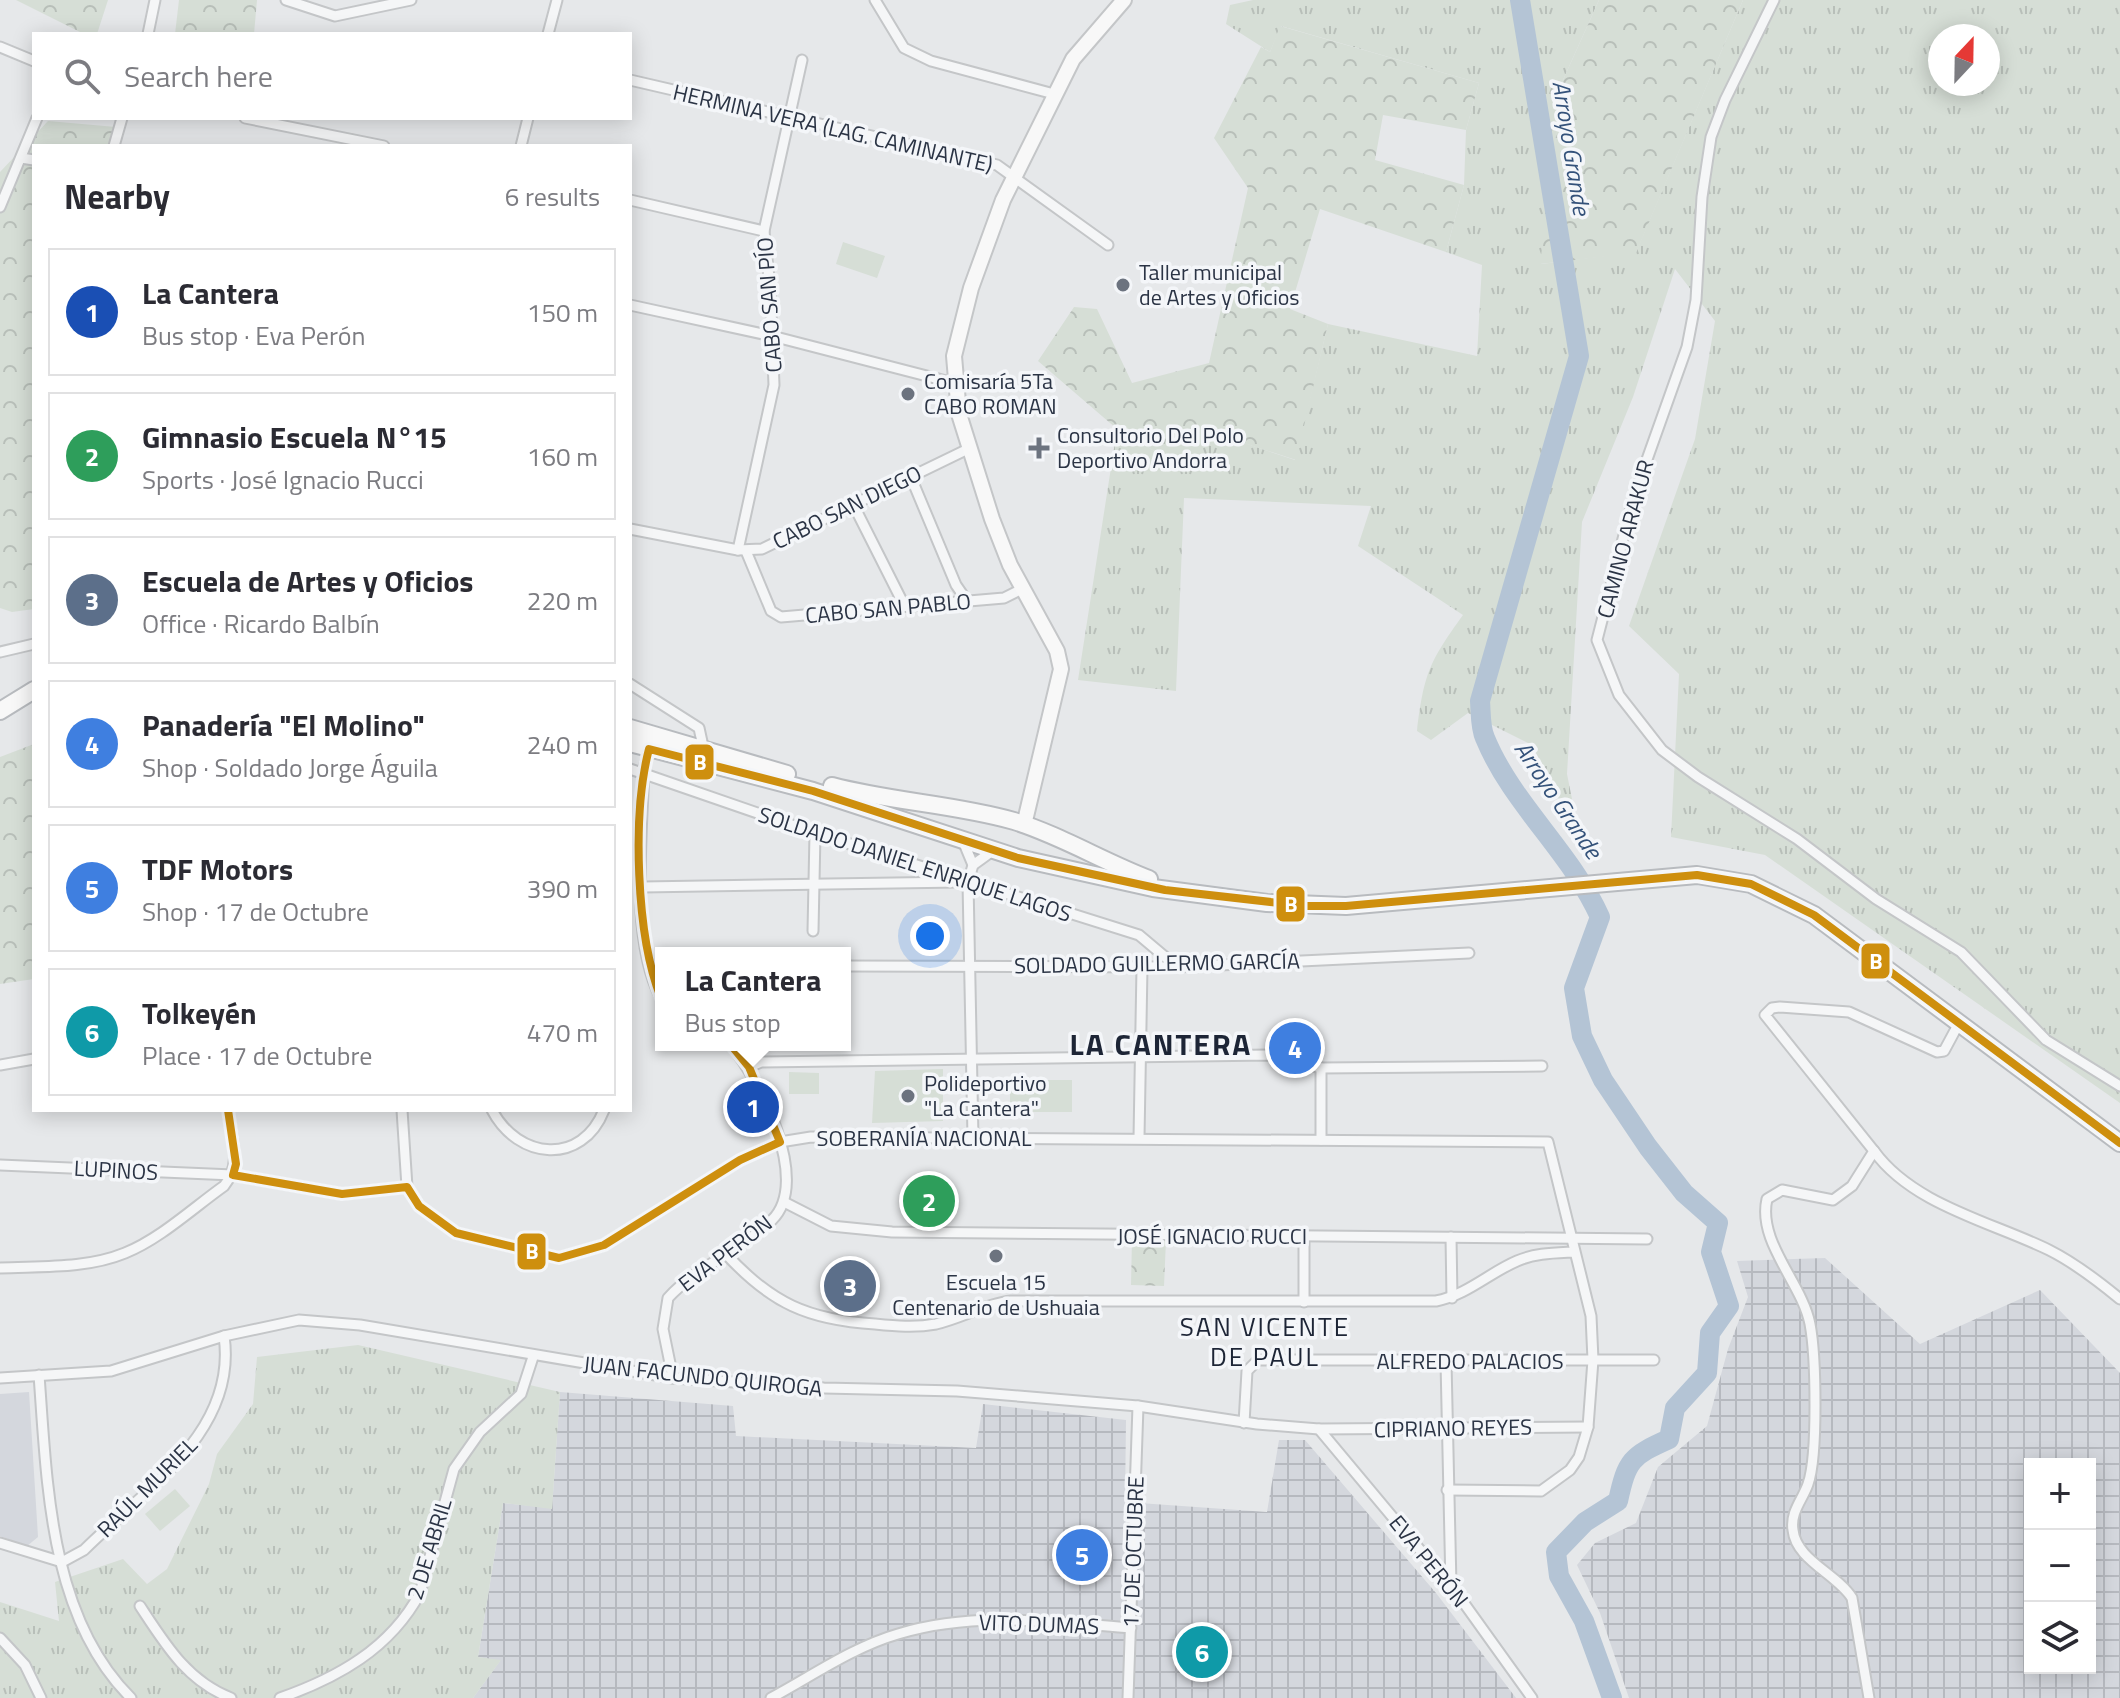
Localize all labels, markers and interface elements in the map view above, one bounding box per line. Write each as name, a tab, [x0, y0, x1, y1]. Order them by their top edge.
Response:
north arrow	[1928, 24, 2000, 96]
search box	[32, 32, 632, 120]
text: Search here	[124, 53, 273, 99]
icon: search	[60, 54, 104, 98]
street label: HERMINA VERA (LAG. CAMINANTE)	[670, 75, 996, 181]
water label: Arroyo Grande	[1544, 78, 1601, 219]
text: Nearby	[64, 170, 170, 222]
text: 6 results	[505, 177, 600, 216]
street label: CABO SAN PÍO	[747, 236, 791, 374]
place label: Taller municipal de Artes y Oficios	[1139, 255, 1300, 314]
text: La Cantera	[142, 270, 279, 316]
marker: Taller municipal de Artes y Oficios	[1114, 276, 1132, 294]
text: 1	[85, 293, 99, 332]
text: 150 m	[527, 293, 598, 332]
text: Bus stop · Eva Perón	[142, 316, 365, 355]
place label: Comisaría 5Ta CABO ROMAN	[924, 364, 1057, 423]
marker: Comisaría 5Ta CABO ROMAN	[899, 385, 917, 403]
text: Gimnasio Escuela N°15	[142, 414, 447, 460]
place label: Consultorio Del Polo Deportivo Andorra	[1057, 418, 1244, 477]
text: 2	[85, 437, 99, 476]
text: 160 m	[527, 437, 598, 476]
marker: Consultorio Del Polo Deportivo Andorra	[1028, 437, 1050, 459]
street label: CABO SAN DIEGO	[767, 456, 927, 558]
street label: CAMINO ARAKUR	[1587, 456, 1663, 622]
text: Sports · José Ignacio Rucci	[142, 460, 424, 499]
text: Escuela de Artes y Oficios	[142, 558, 474, 604]
text: 3	[85, 581, 99, 620]
text: 220 m	[527, 581, 598, 620]
street label: CABO SAN PABLO	[804, 584, 972, 632]
text: Office · Ricardo Balbín	[142, 604, 380, 643]
text: Panadería "El Molino"	[142, 702, 425, 748]
text: 4	[85, 725, 99, 764]
text: 240 m	[527, 725, 598, 764]
water label: Arroyo Grande	[1506, 733, 1613, 867]
line badge: B	[684, 743, 715, 781]
text: B	[693, 745, 707, 779]
text: Shop · Soldado Jorge Águila	[142, 748, 438, 787]
street label: SOLDADO DANIEL ENRIQUE LAGOS	[754, 797, 1076, 931]
text: TDF Motors	[142, 846, 293, 892]
text: 5	[85, 869, 99, 908]
text: 390 m	[527, 869, 598, 908]
line badge: B	[1275, 885, 1306, 923]
text: B	[1284, 887, 1298, 921]
text: Shop · 17 de Octubre	[142, 892, 369, 931]
your location	[910, 916, 950, 956]
line badge: B	[1860, 942, 1891, 980]
street label: SOLDADO GUILLERMO GARCÍA	[1014, 944, 1300, 982]
text: B	[1869, 944, 1883, 978]
popup	[655, 947, 851, 1051]
text: La Cantera	[684, 957, 822, 1003]
text: Tolkeyén	[142, 990, 257, 1036]
text: Bus stop	[684, 1003, 781, 1042]
text: 6	[85, 1013, 99, 1052]
text: 470 m	[527, 1013, 598, 1052]
pin: 4	[1269, 1018, 1321, 1078]
district label: LA CANTERA	[1070, 1021, 1252, 1067]
text: Place · 17 de Octubre	[142, 1036, 372, 1075]
place label: Polideportivo "La Cantera"	[924, 1066, 1047, 1125]
pin: 1	[727, 1077, 779, 1137]
marker: Polideportivo "La Cantera"	[899, 1087, 917, 1105]
street label: SOBERANÍA NACIONAL	[816, 1121, 1032, 1155]
street label: LUPINOS	[73, 1151, 159, 1189]
pin: 2	[903, 1171, 955, 1231]
street label: EVA PERÓN	[671, 1206, 779, 1300]
street label: JOSÉ IGNACIO RUCCI	[1117, 1219, 1307, 1253]
line badge: B	[516, 1232, 547, 1271]
text: B	[525, 1234, 539, 1268]
marker: Escuela 15 Centenario de Ushuaia	[987, 1247, 1005, 1265]
pin: 3	[824, 1256, 876, 1316]
place label: Escuela 15 Centenario de Ushuaia	[892, 1265, 1100, 1324]
district label: SAN VICENTE DE PAUL	[1180, 1307, 1350, 1376]
street label: ALFREDO PALACIOS	[1376, 1344, 1564, 1378]
street label: JUAN FACUNDO QUIROGA	[582, 1347, 824, 1405]
street label: CIPRIANO REYES	[1374, 1410, 1532, 1446]
street label: RAÚL MURIEL	[89, 1429, 205, 1545]
map controls	[2024, 1458, 2096, 1674]
button: +	[2024, 1458, 2096, 1530]
street label: 17 DE OCTUBRE	[1113, 1475, 1153, 1629]
street label: 2 DE ABRIL	[397, 1494, 461, 1604]
street label: EVA PERÓN	[1381, 1507, 1477, 1615]
pin: 5	[1056, 1525, 1108, 1585]
button: −	[2024, 1530, 2096, 1602]
button: layers	[2024, 1602, 2096, 1674]
street label: VITO DUMAS	[978, 1605, 1100, 1643]
pin: 6	[1176, 1622, 1228, 1682]

